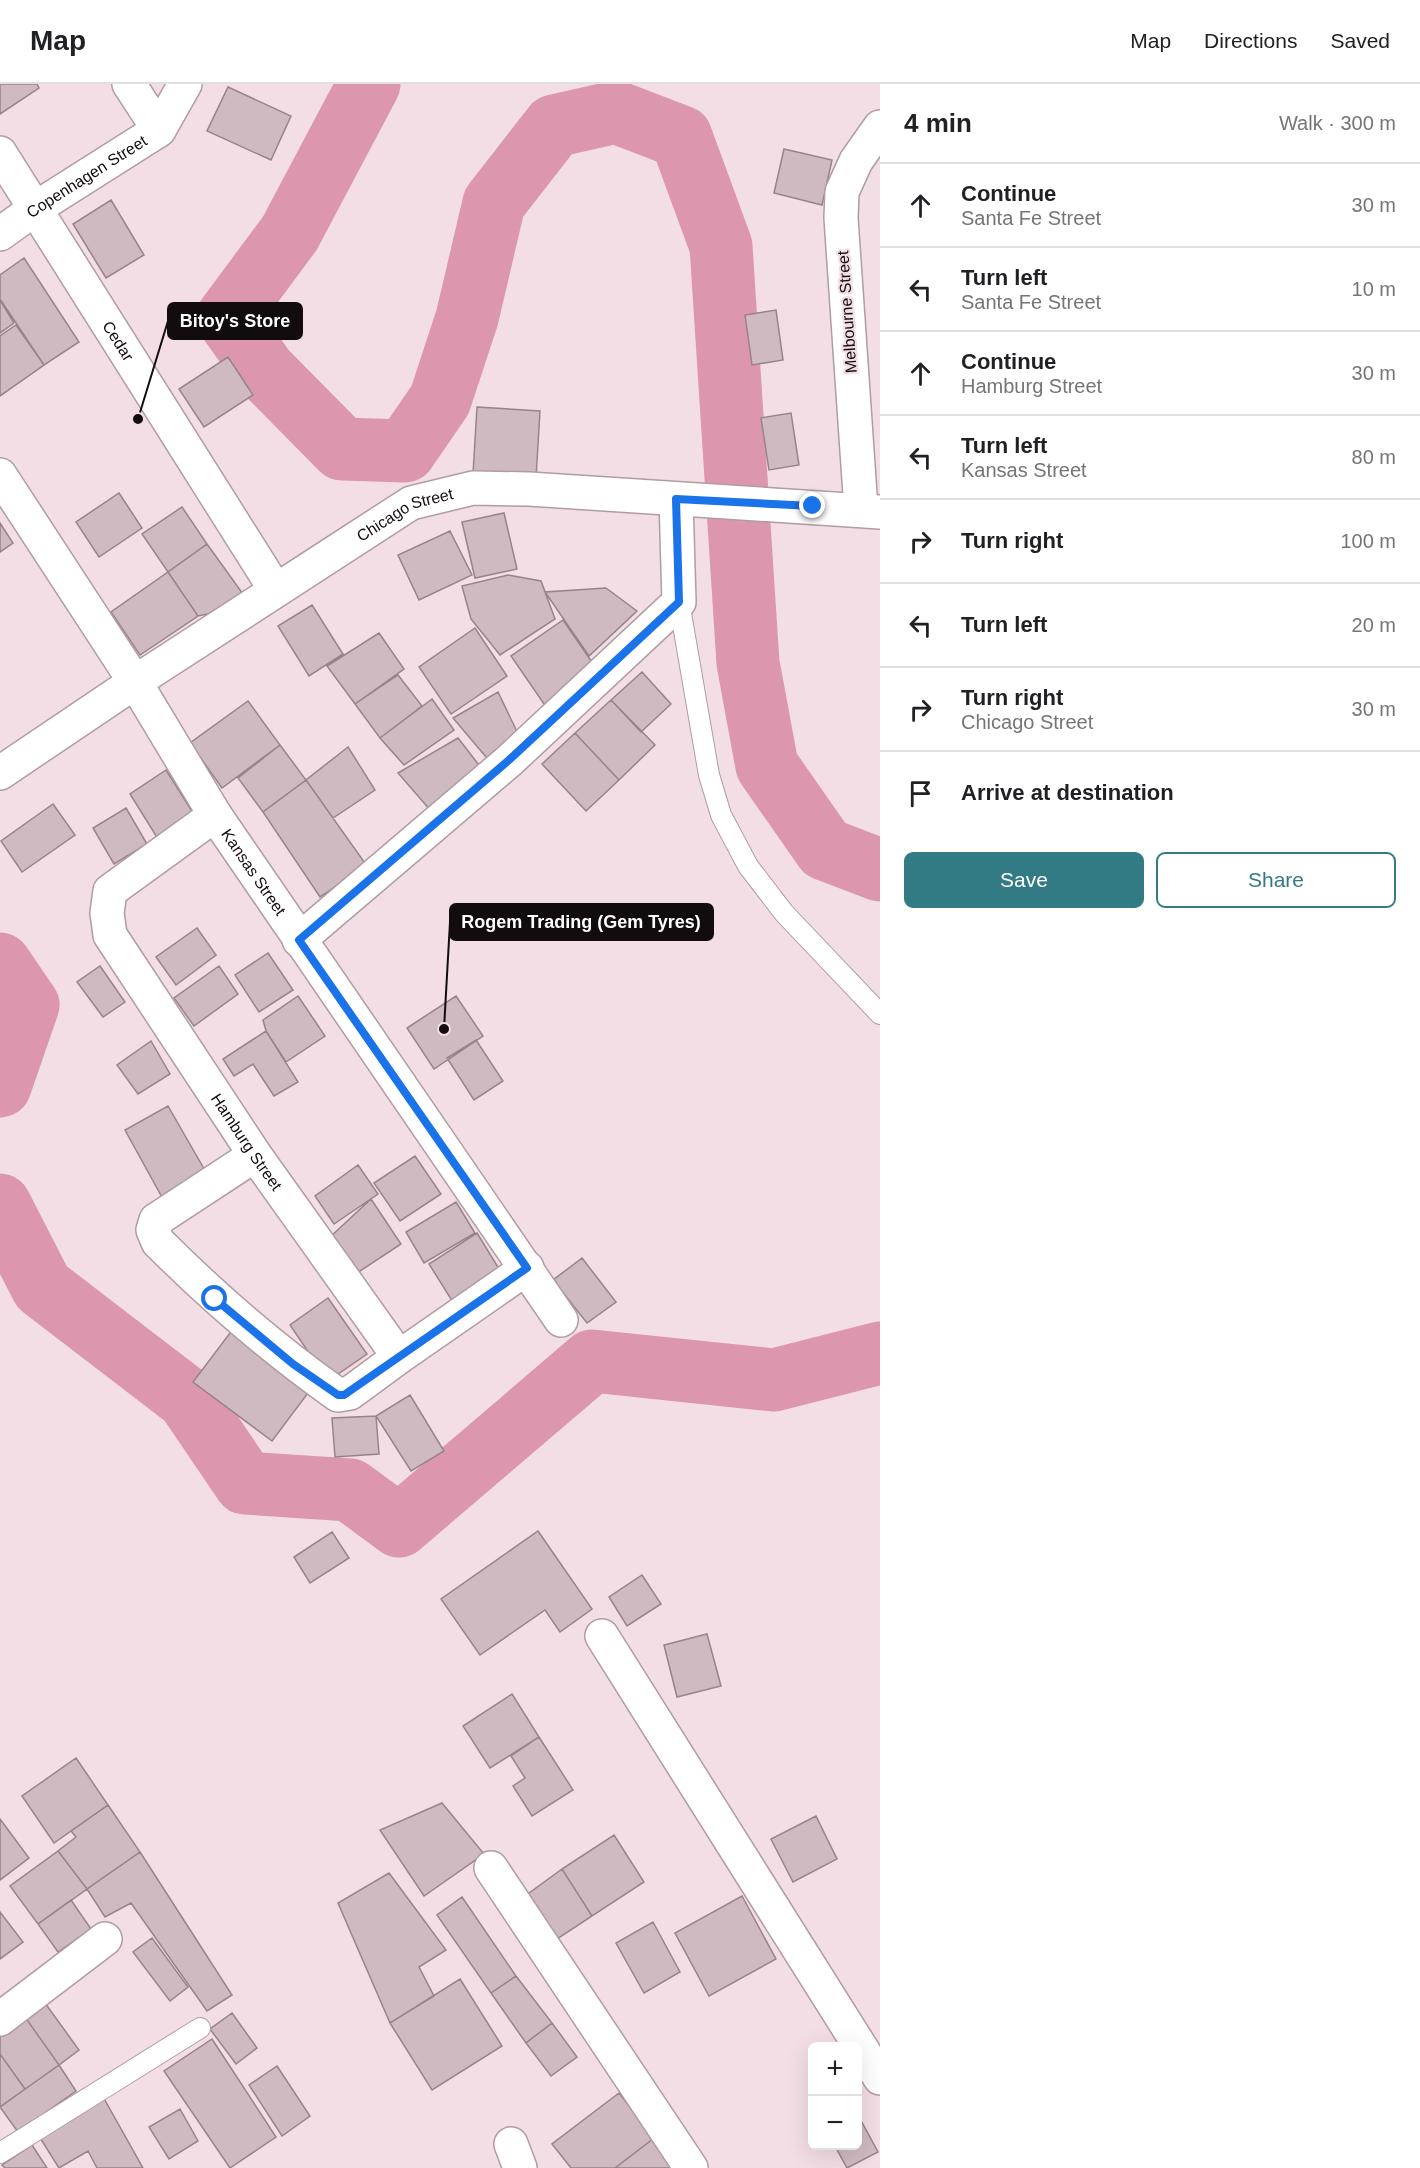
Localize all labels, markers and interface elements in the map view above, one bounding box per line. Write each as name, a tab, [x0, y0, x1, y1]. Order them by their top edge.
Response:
text: Map	[30, 25, 86, 56]
text: Map	[1130, 29, 1171, 52]
text: Directions	[1204, 29, 1297, 52]
text: Saved	[1330, 29, 1390, 52]
text: 4 min	[904, 108, 972, 138]
text: Walk · 300 m	[1279, 112, 1396, 134]
street label: Copenhagen Street	[23, 131, 150, 221]
text: Continue	[961, 181, 1056, 206]
icon: ahead	[904, 189, 937, 222]
text: 30 m	[1352, 194, 1396, 216]
text: Santa Fe Street	[961, 207, 1101, 229]
street label: Melbourne Street	[834, 250, 860, 374]
text: Turn left	[961, 265, 1047, 290]
icon: left	[904, 273, 937, 306]
text: 10 m	[1352, 278, 1396, 300]
text: Santa Fe Street	[961, 291, 1101, 313]
callout: Bitoy's Store	[168, 303, 302, 339]
text: Bitoy's Store	[180, 311, 290, 331]
street label: Cedar	[100, 318, 138, 364]
text: Continue	[961, 349, 1056, 374]
icon: ahead	[904, 357, 937, 390]
text: 30 m	[1352, 362, 1396, 384]
text: Hamburg Street	[961, 375, 1102, 397]
text: Turn left	[961, 433, 1047, 458]
icon: left	[904, 441, 937, 474]
text: 80 m	[1352, 446, 1396, 468]
text: Kansas Street	[961, 459, 1087, 481]
street label: Chicago Street	[353, 485, 455, 544]
route end	[799, 492, 825, 518]
icon: right	[904, 525, 937, 558]
text: Turn right	[961, 528, 1063, 553]
text: 100 m	[1340, 530, 1396, 552]
icon: left	[904, 609, 937, 642]
text: Turn left	[961, 612, 1047, 637]
text: 20 m	[1352, 614, 1396, 636]
text: Turn right	[961, 685, 1063, 710]
icon: right	[904, 693, 937, 726]
text: 30 m	[1352, 698, 1396, 720]
text: Chicago Street	[961, 711, 1093, 733]
icon: arrive	[904, 777, 937, 810]
text: Arrive at destination	[961, 780, 1174, 805]
street label: Kansas Street	[219, 826, 290, 919]
button: Save	[904, 852, 1144, 908]
button: Share	[1156, 852, 1396, 908]
callout: Rogem Trading (Gem Tyres)	[450, 904, 713, 940]
text: Rogem Trading (Gem Tyres)	[461, 912, 701, 932]
street label: Hamburg Street	[208, 1090, 286, 1194]
route start	[201, 1285, 227, 1311]
map controls	[808, 2042, 862, 2150]
button: +	[808, 2042, 862, 2096]
button: −	[808, 2096, 862, 2150]

